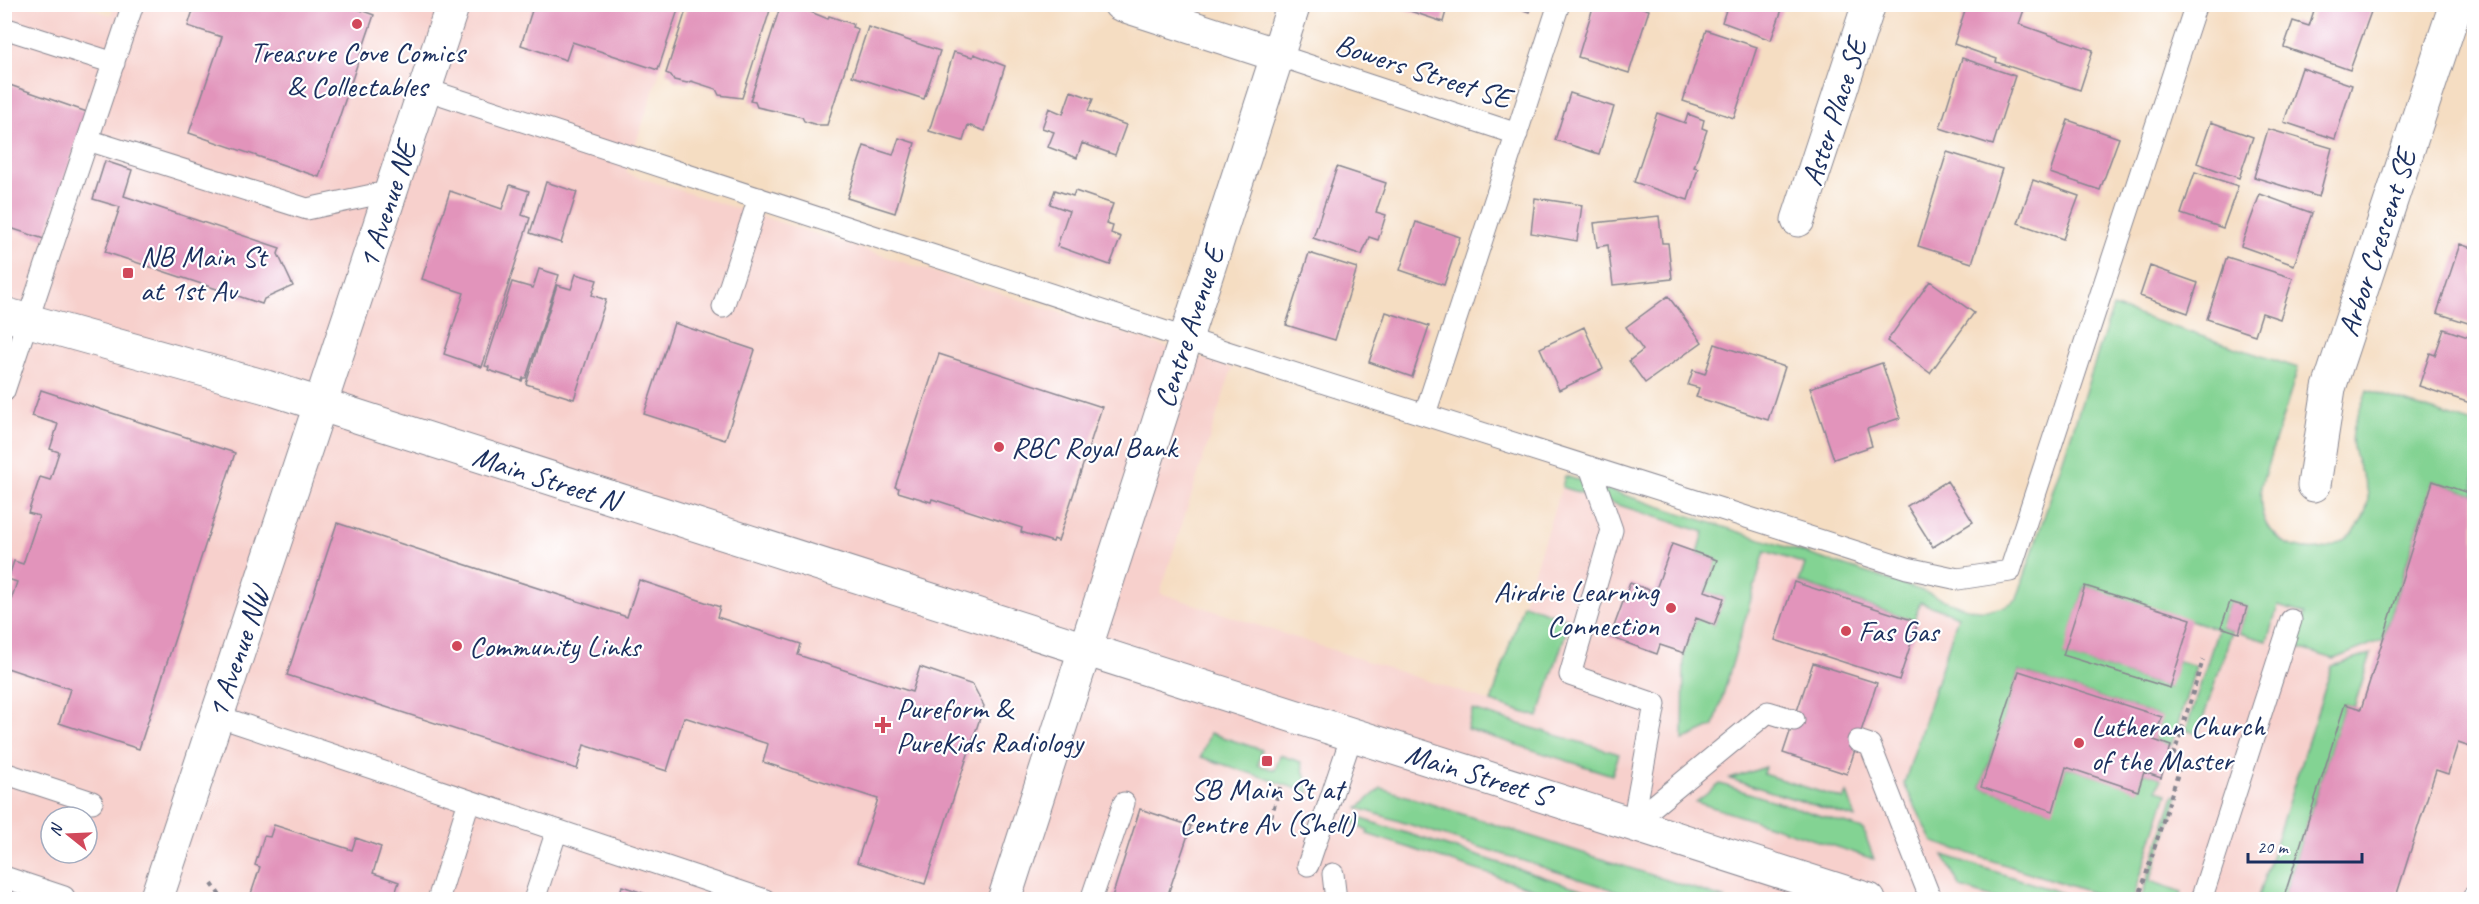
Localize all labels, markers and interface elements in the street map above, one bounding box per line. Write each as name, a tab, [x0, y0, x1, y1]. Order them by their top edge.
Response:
marker: Treasure Cove Comics & Collectables	[350, 17, 364, 31]
street label: Bowers Street SE	[1330, 25, 1519, 118]
street label: Aster Place SE	[1792, 30, 1877, 190]
place label: Treasure Cove Comics & Collectables	[249, 33, 467, 105]
street label: 1 Avenue NE	[349, 133, 427, 273]
street label: Arbor Crescent SE	[2329, 141, 2426, 341]
place label: NB Main St at 1st Av	[140, 237, 269, 309]
street label: Centre Avenue E	[1145, 238, 1234, 412]
marker: NB Main St at 1st Av	[121, 266, 135, 280]
place label: RBC Royal Bank	[1011, 428, 1179, 466]
street label: Main Street N	[468, 437, 628, 521]
marker: RBC Royal Bank	[992, 440, 1006, 454]
place label: Airdrie Learning Connection	[1494, 572, 1660, 644]
street label: 1 Avenue NW	[198, 578, 279, 723]
marker: Airdrie Learning Connection	[1664, 601, 1678, 615]
place label: Fas Gas	[1858, 612, 1941, 650]
marker: Fas Gas	[1839, 624, 1853, 638]
place label: Community Links	[469, 627, 643, 665]
marker: Community Links	[450, 639, 464, 653]
place label: Pureform & PureKids Radiology	[896, 689, 1085, 761]
place label: Lutheran Church of the Master	[2091, 707, 2266, 779]
marker: Pureform & PureKids Radiology	[874, 716, 892, 734]
street label: Main Street S	[1401, 734, 1558, 815]
marker: Lutheran Church of the Master	[2072, 736, 2086, 750]
marker: SB Main St at Centre Av (Shell)	[1260, 754, 1274, 768]
place label: SB Main St at Centre Av (Shell)	[1179, 770, 1357, 842]
north arrow	[39, 805, 99, 865]
text: N	[45, 820, 68, 838]
scale bar	[2248, 826, 2362, 864]
text: 20 m	[2257, 836, 2290, 858]

